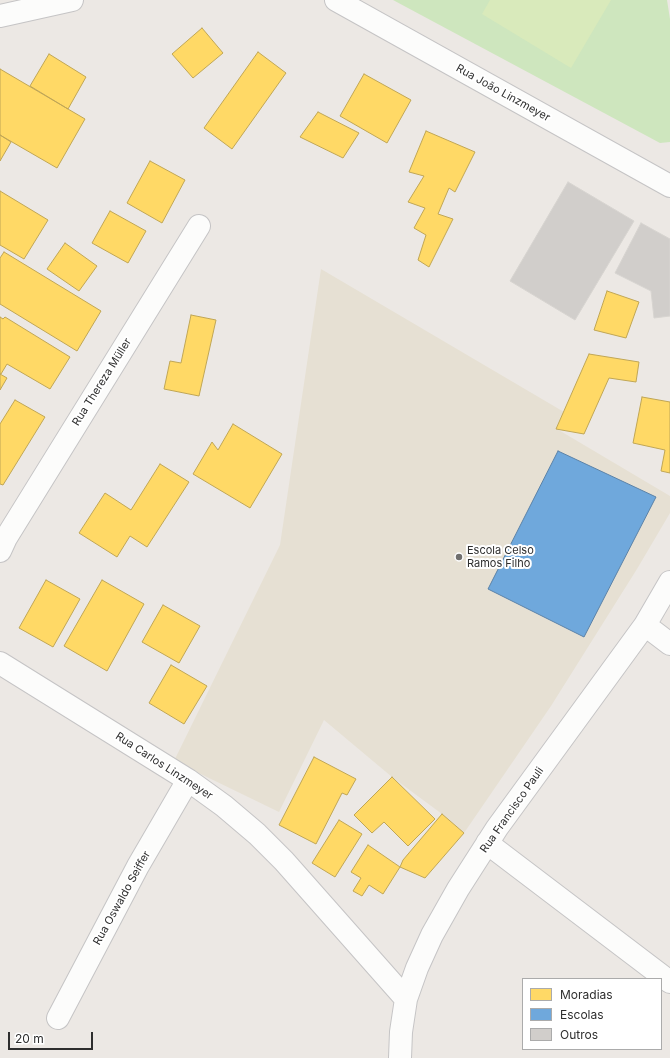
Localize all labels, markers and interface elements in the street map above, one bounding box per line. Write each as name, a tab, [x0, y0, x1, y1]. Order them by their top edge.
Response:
street label: Rua João Linzmeyer	[454, 62, 552, 124]
street label: Rua Thereza Müller	[70, 336, 134, 428]
place label: Escola Celso Ramos Filho	[467, 544, 534, 570]
marker: Escola Celso Ramos Filho	[454, 552, 464, 562]
street label: Rua Carlos Linzmeyer	[113, 730, 215, 802]
street label: Rua Francisco Pauli	[477, 765, 547, 855]
street label: Rua Oswaldo Seiffer	[91, 849, 153, 947]
legend	[522, 978, 662, 1050]
text: Moradias	[560, 987, 613, 1002]
text: Escolas	[560, 1007, 604, 1022]
scale bar	[10, 1024, 95, 1050]
text: Outros	[560, 1027, 598, 1042]
text: 20 m	[15, 1031, 44, 1046]

